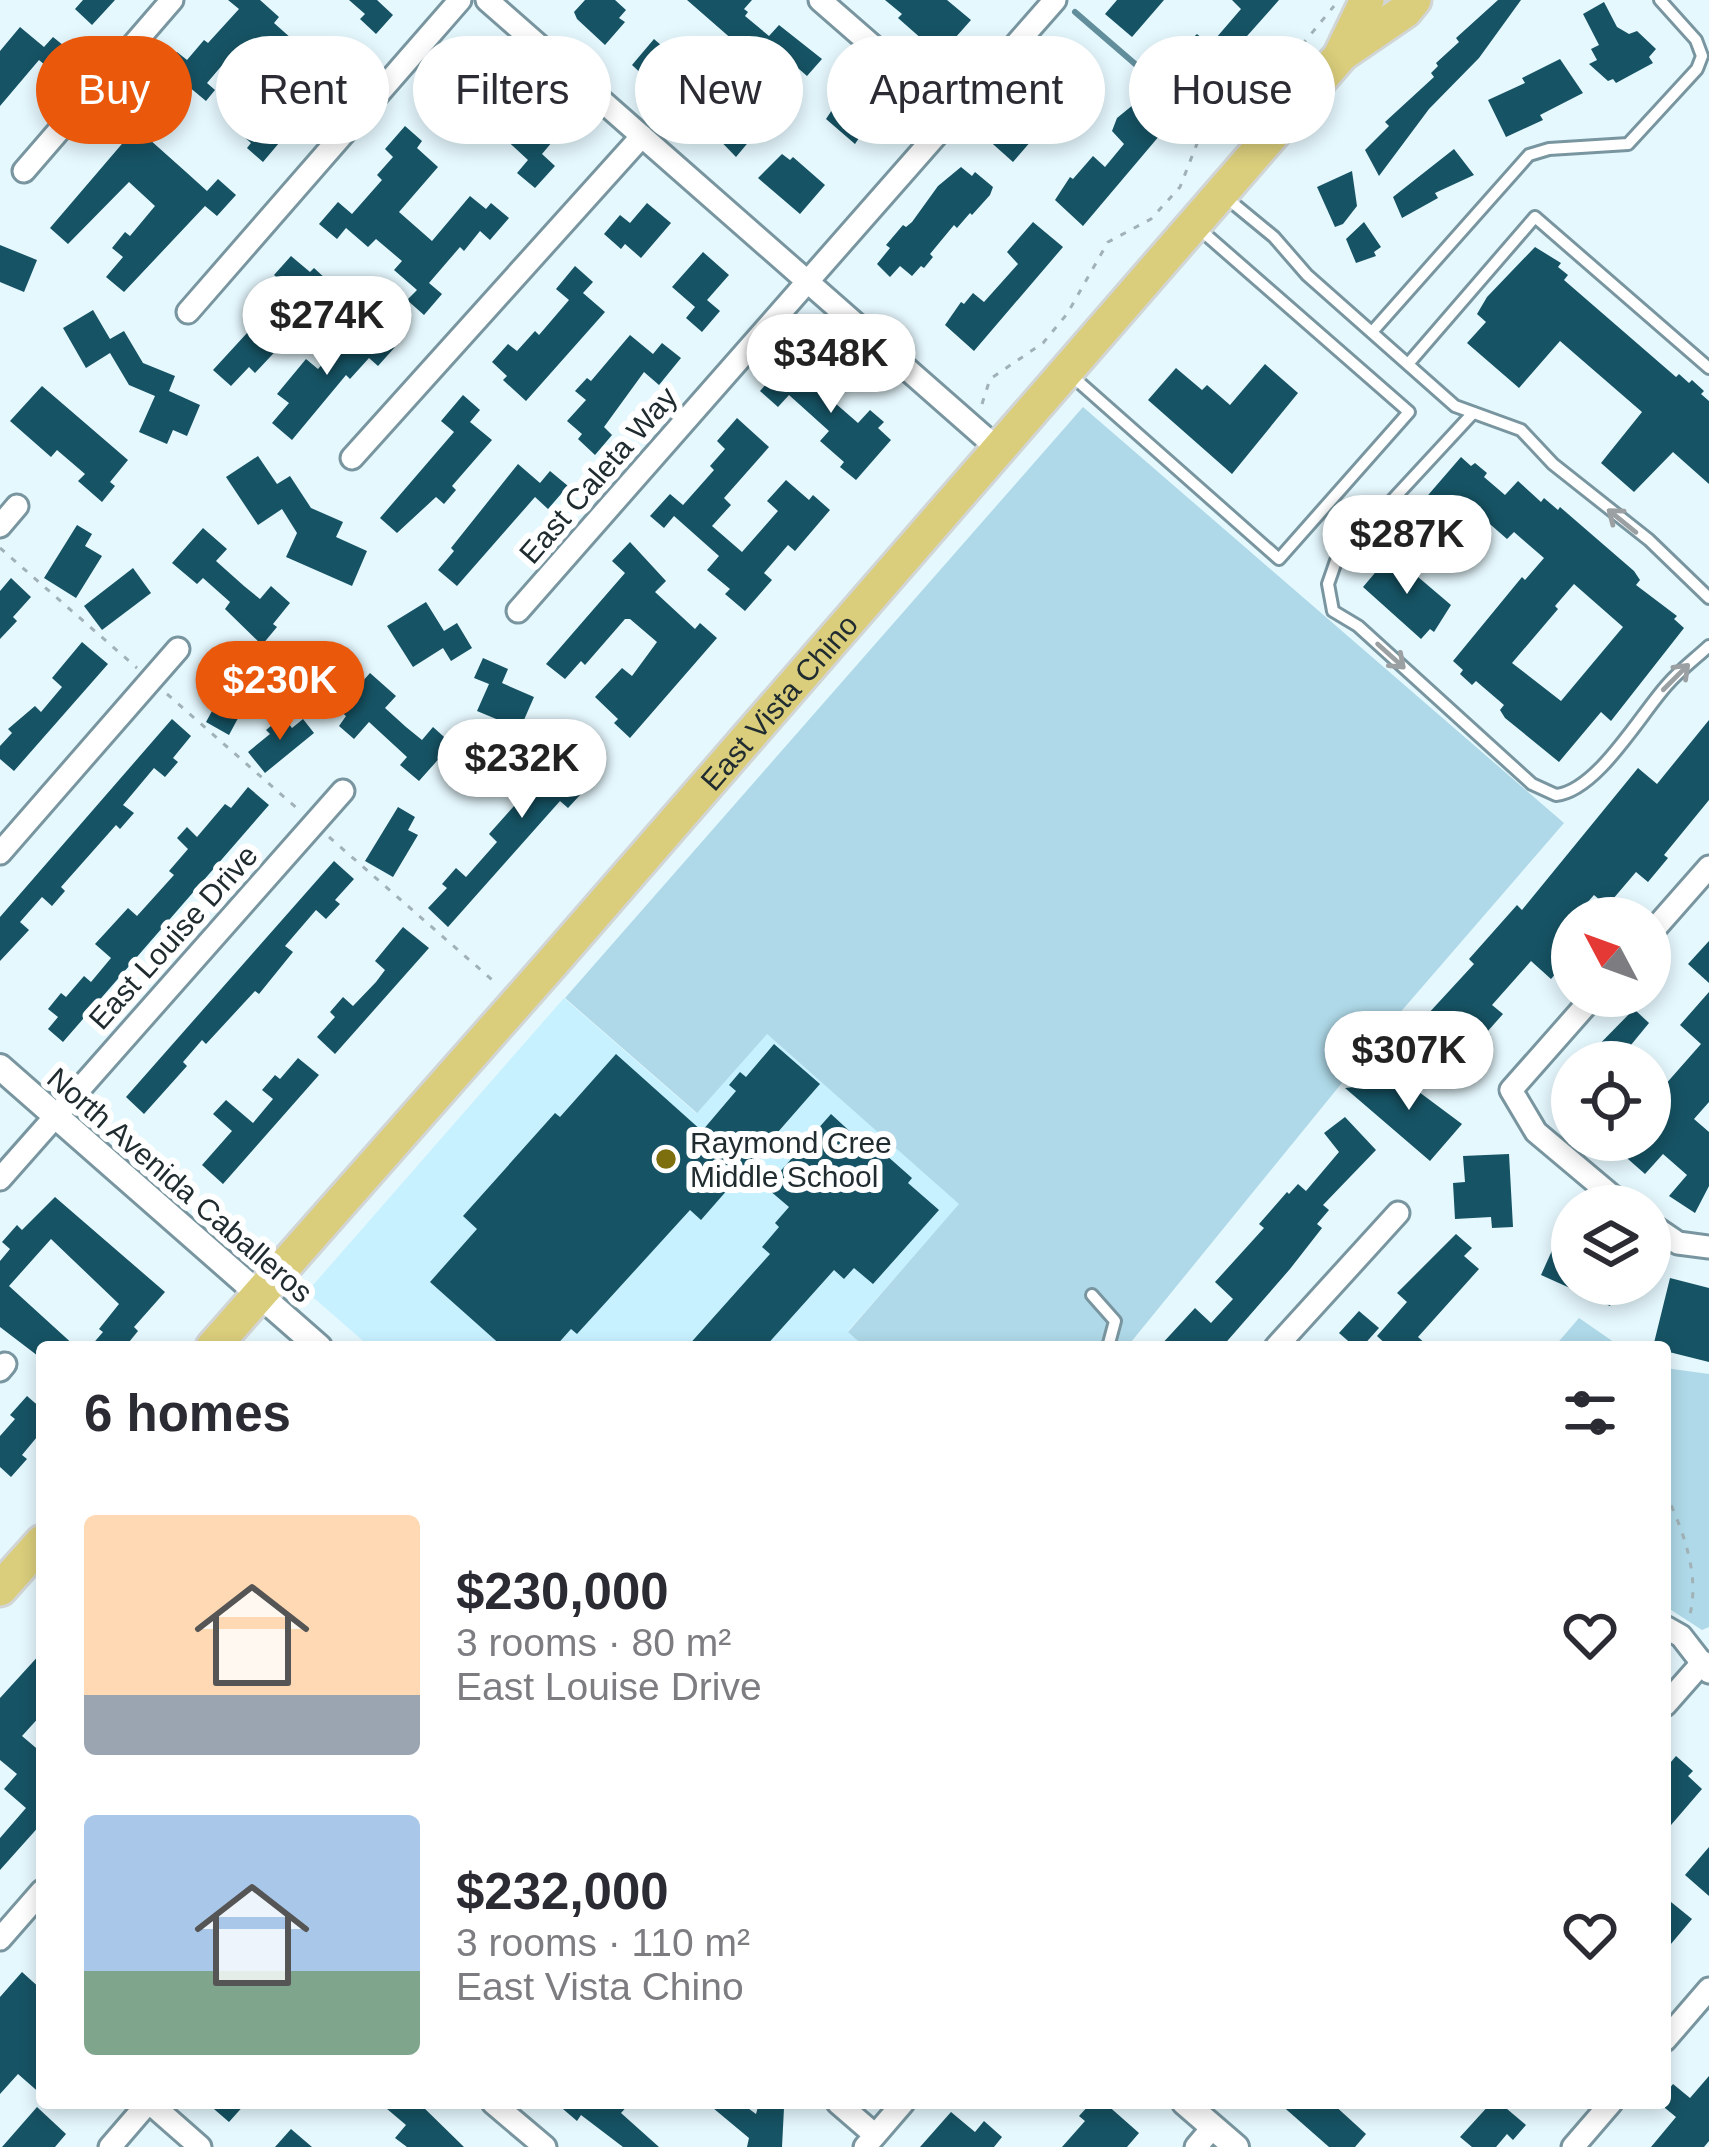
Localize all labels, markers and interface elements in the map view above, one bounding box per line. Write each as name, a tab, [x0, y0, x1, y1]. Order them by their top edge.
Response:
chip: Buy	[36, 36, 192, 144]
chip: Rent	[216, 36, 389, 144]
chip: Filters	[413, 36, 611, 144]
chip: New	[635, 36, 803, 144]
chip: Apartment	[827, 36, 1105, 144]
chip: House	[1129, 36, 1335, 144]
pin: $274K	[243, 276, 411, 378]
text: $274K	[270, 293, 384, 336]
pin: $348K	[747, 314, 915, 416]
text: $348K	[774, 331, 888, 374]
street label: East Caleta Way	[513, 380, 683, 570]
pin: $287K	[1323, 495, 1491, 597]
one-way arrow	[1606, 508, 1638, 535]
text: $287K	[1350, 512, 1464, 555]
street label: East Vista Chino	[694, 608, 864, 796]
pin: $230K	[196, 641, 364, 743]
one-way arrow	[1375, 642, 1405, 669]
text: $230K	[223, 658, 337, 701]
one-way arrow	[1661, 663, 1690, 692]
pin: $232K	[438, 719, 606, 821]
text: $232K	[465, 736, 579, 779]
street label: East Louise Drive	[82, 839, 264, 1035]
north arrow	[1551, 897, 1671, 1017]
map controls	[1551, 897, 1671, 1305]
pin: $307K	[1325, 1011, 1493, 1113]
text: $307K	[1352, 1028, 1466, 1071]
button: locate	[1551, 1041, 1671, 1161]
street label: North Avenida Caballeros	[41, 1061, 319, 1309]
place label: Raymond Cree Middle School	[690, 1126, 892, 1193]
marker: Raymond Cree Middle School	[653, 1146, 679, 1172]
button: layers	[1551, 1185, 1671, 1305]
icon: filters	[1557, 1380, 1623, 1446]
text: 6 homes	[84, 1385, 291, 1442]
icon: home	[180, 1563, 324, 1707]
text: $230,000	[456, 1563, 669, 1620]
icon: heart	[1557, 1602, 1623, 1668]
text: 3 rooms · 80 m²	[456, 1621, 731, 1664]
text: East Louise Drive	[456, 1665, 762, 1708]
icon: home	[180, 1863, 324, 2007]
text: $232,000	[456, 1863, 669, 1920]
icon: heart	[1557, 1902, 1623, 1968]
text: 3 rooms · 110 m²	[456, 1921, 750, 1964]
text: East Vista Chino	[456, 1965, 744, 2008]

